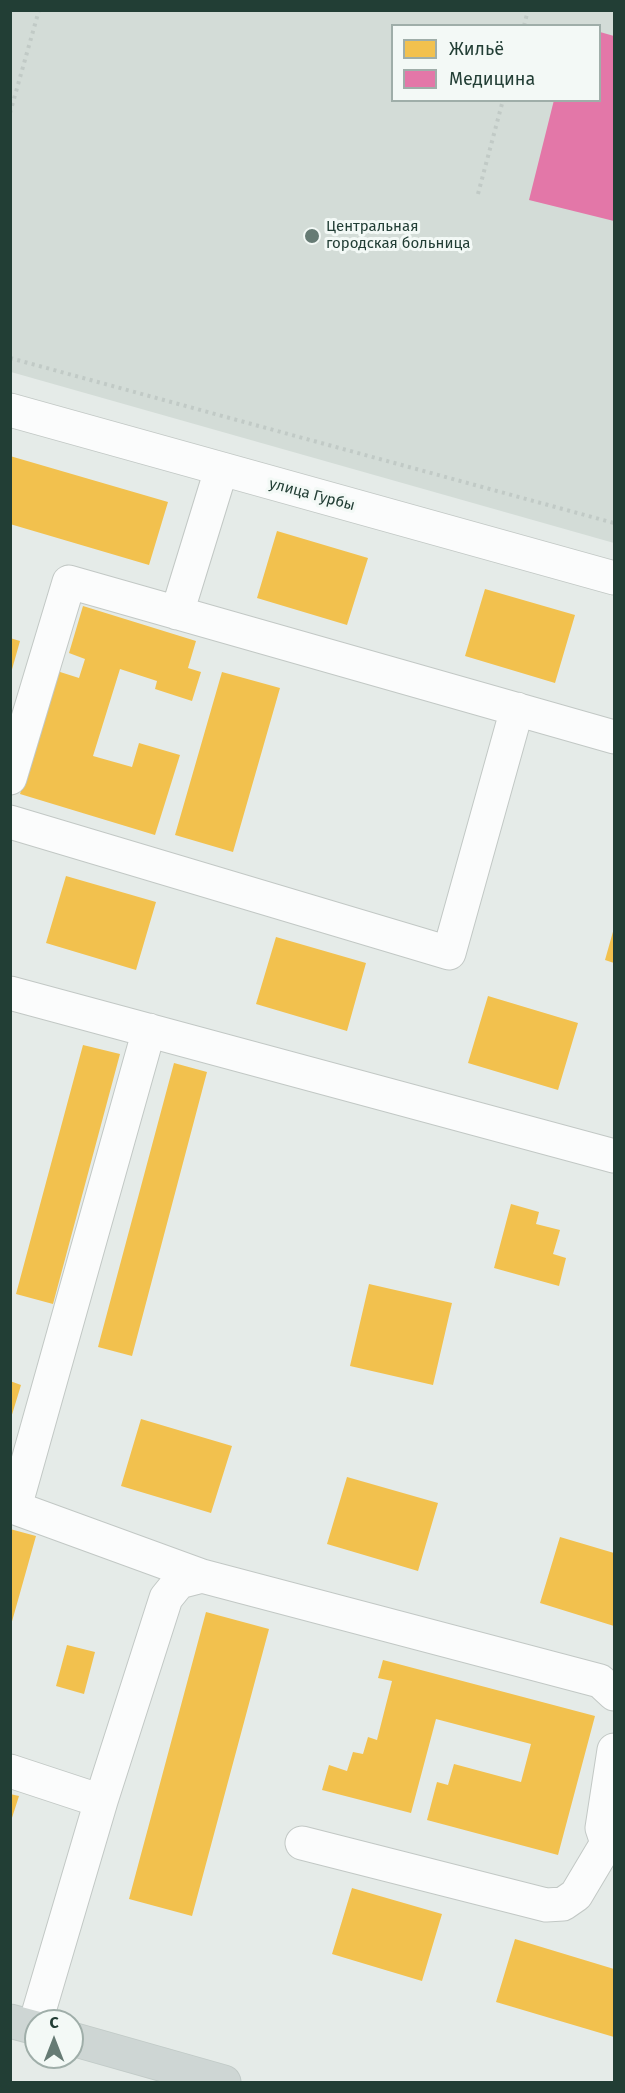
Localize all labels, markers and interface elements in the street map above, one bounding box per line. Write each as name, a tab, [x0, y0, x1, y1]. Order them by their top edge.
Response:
legend	[391, 24, 601, 102]
text: Жильё	[449, 38, 504, 60]
text: Медицина	[449, 68, 535, 90]
place label: Центральная городская больница	[326, 218, 470, 253]
marker: Центральная городская больница	[303, 227, 321, 245]
street label: улица Гурбы	[267, 475, 357, 515]
north arrow	[24, 2009, 84, 2069]
text: С	[49, 2013, 59, 2032]

